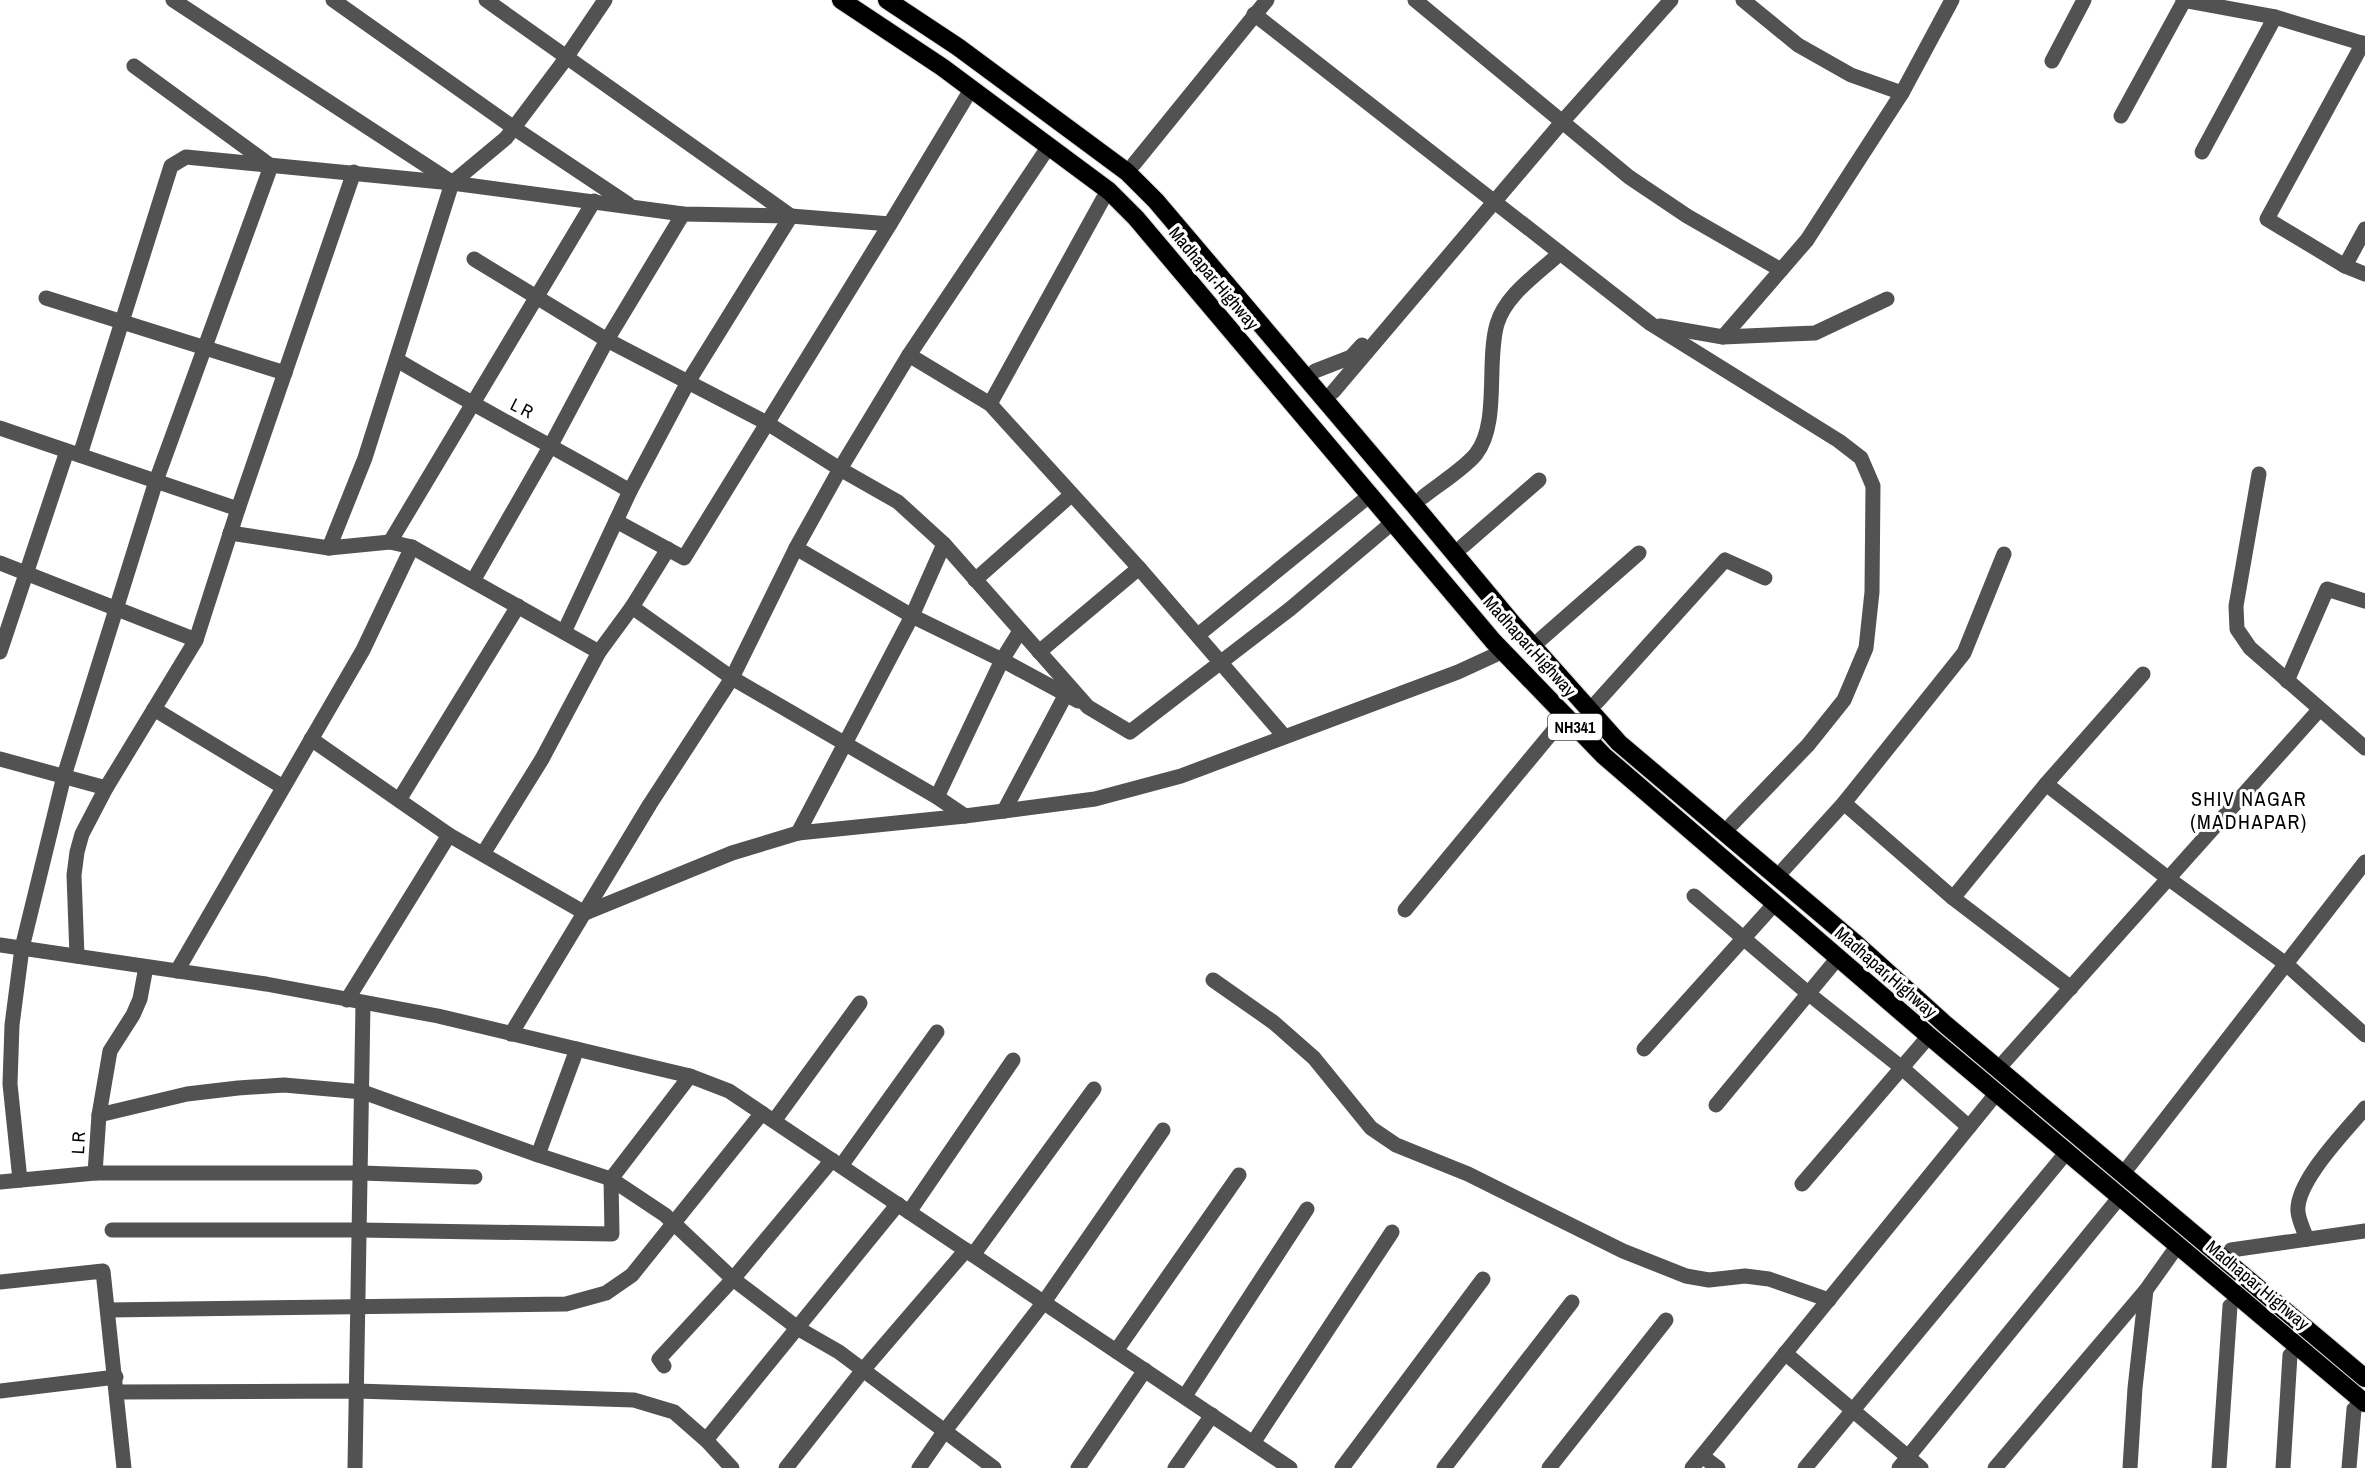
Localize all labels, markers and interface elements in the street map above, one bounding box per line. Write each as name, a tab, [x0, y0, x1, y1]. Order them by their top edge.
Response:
street label: Madhapar Highway	[1163, 221, 1265, 336]
street label: L R	[506, 392, 538, 424]
street label: Madhapar Highway	[1478, 590, 1583, 702]
road number: NH341	[1548, 714, 1602, 740]
district label: SHIV NAGAR (MADHAPAR)	[2190, 785, 2308, 835]
street label: Madhapar Highway	[1830, 921, 1943, 1024]
street label: L R	[65, 1131, 91, 1155]
street label: Madhapar Highway	[2201, 1234, 2316, 1336]

